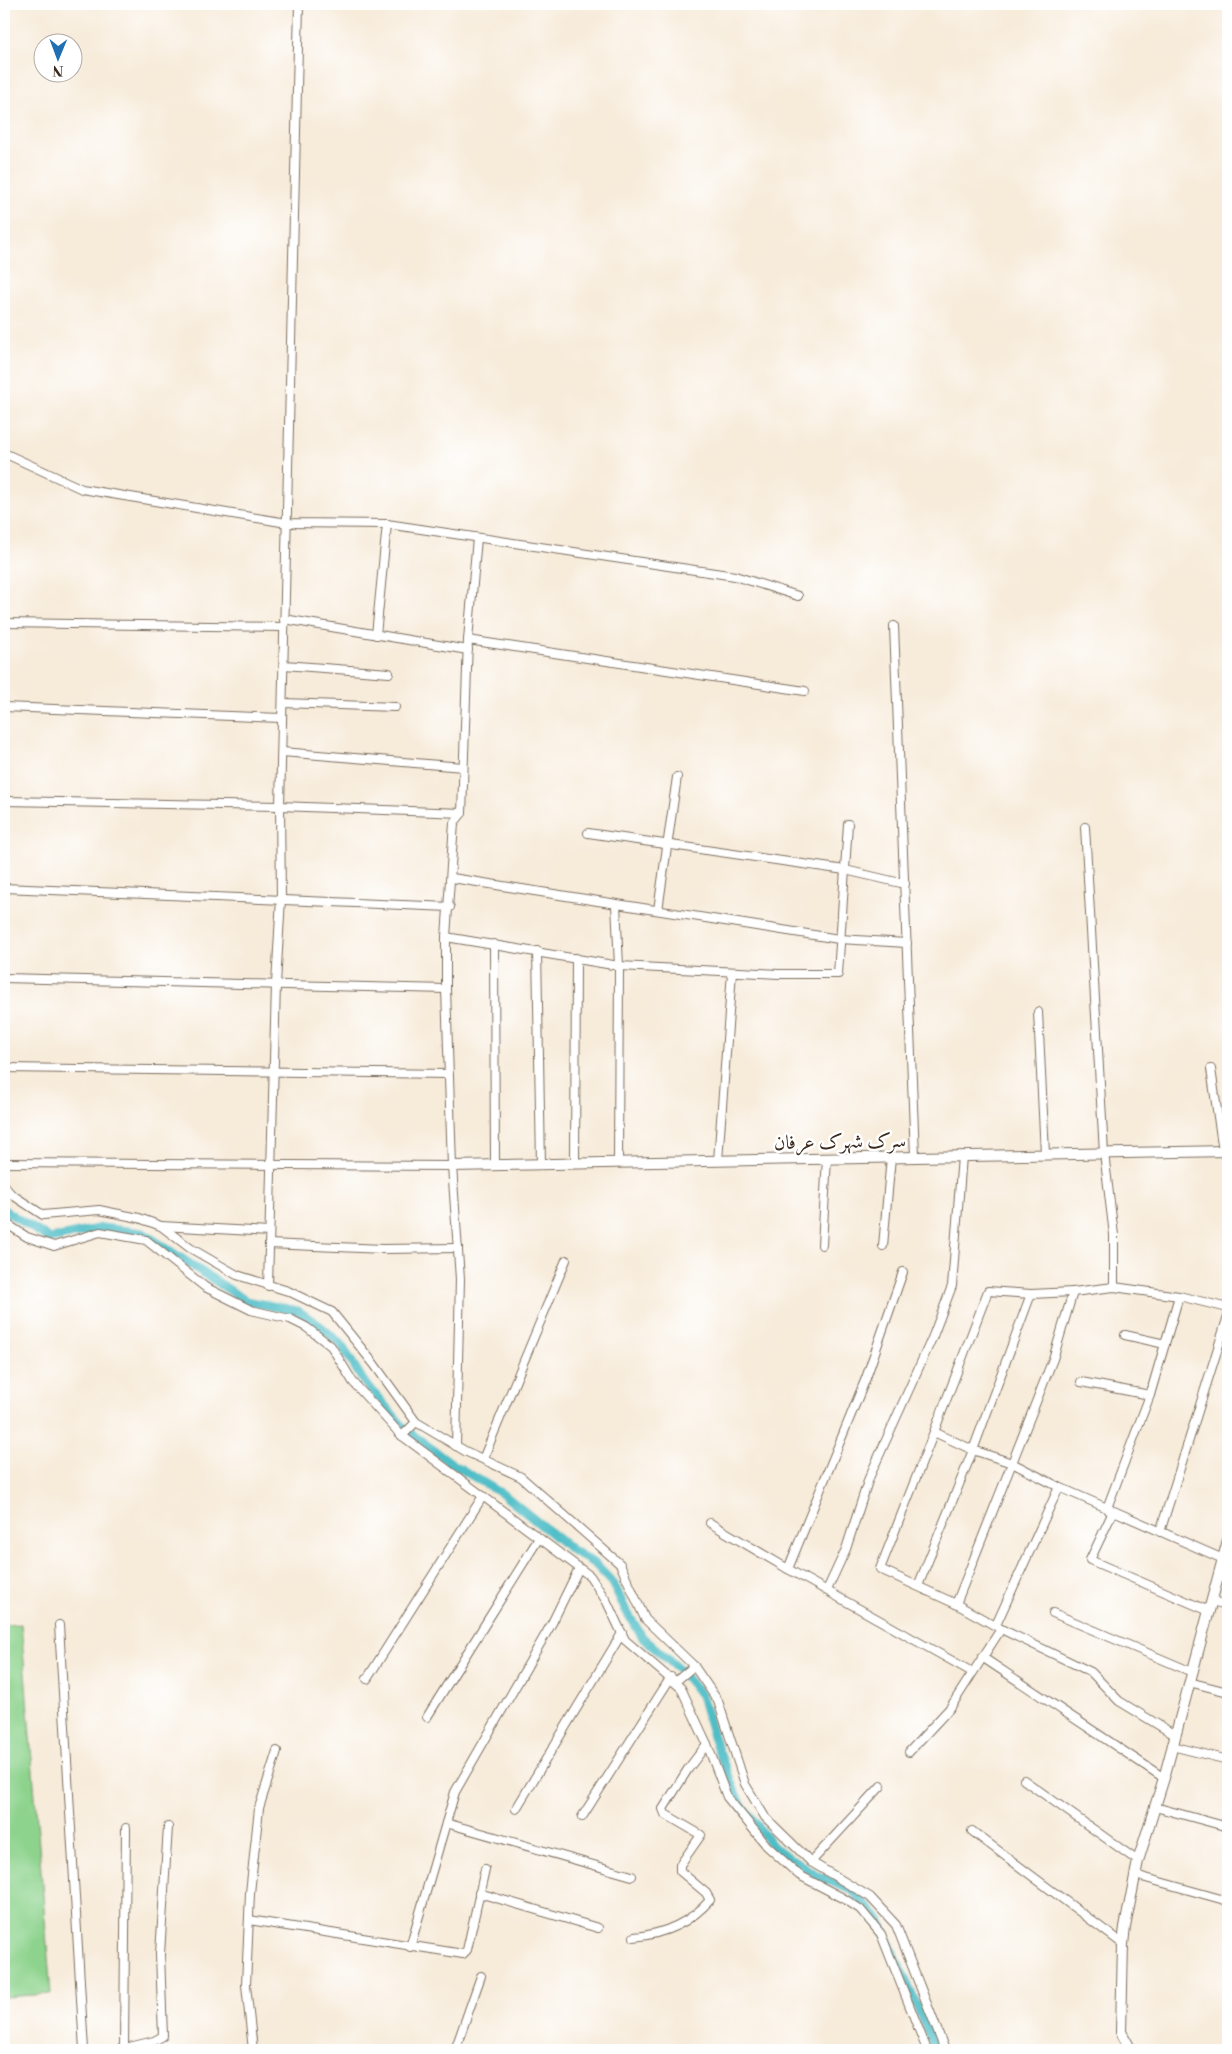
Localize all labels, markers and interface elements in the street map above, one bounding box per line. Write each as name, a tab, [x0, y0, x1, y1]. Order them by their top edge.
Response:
north arrow	[32, 32, 82, 82]
text: N	[52, 61, 63, 79]
street label: سرک شهرک عرفان	[774, 1129, 906, 1156]

